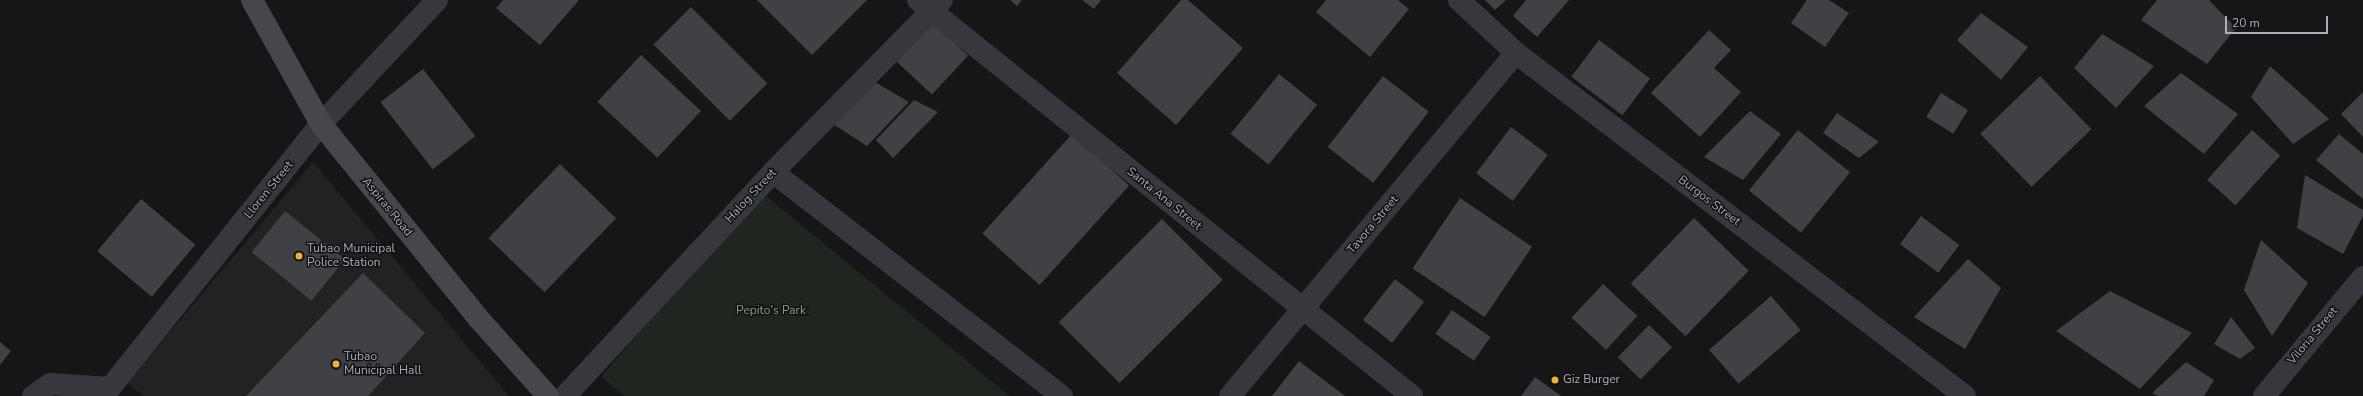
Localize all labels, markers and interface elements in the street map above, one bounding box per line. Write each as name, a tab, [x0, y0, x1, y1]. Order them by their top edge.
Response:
scale bar	[2227, 8, 2330, 34]
text: 20 m	[2232, 15, 2260, 31]
street label: Lloren Street	[241, 158, 297, 222]
street label: Santa Ana Street	[1124, 164, 1204, 234]
street label: Halog Street	[722, 166, 780, 226]
street label: Burgos Street	[1675, 173, 1743, 229]
street label: Aspiras Road	[359, 175, 415, 239]
street label: Tavora Street	[1344, 193, 1402, 257]
place label: Tubao Municipal Police Station	[307, 242, 395, 270]
marker: Tubao Municipal Police Station	[294, 251, 304, 261]
park label: Pepito's Park	[736, 304, 806, 318]
street label: Viloria Street	[2285, 304, 2341, 368]
place label: Tubao Municipal Hall	[344, 350, 422, 378]
marker: Tubao Municipal Hall	[331, 359, 341, 369]
place label: Giz Burger	[1563, 373, 1620, 387]
marker: Giz Burger	[1550, 375, 1560, 385]

